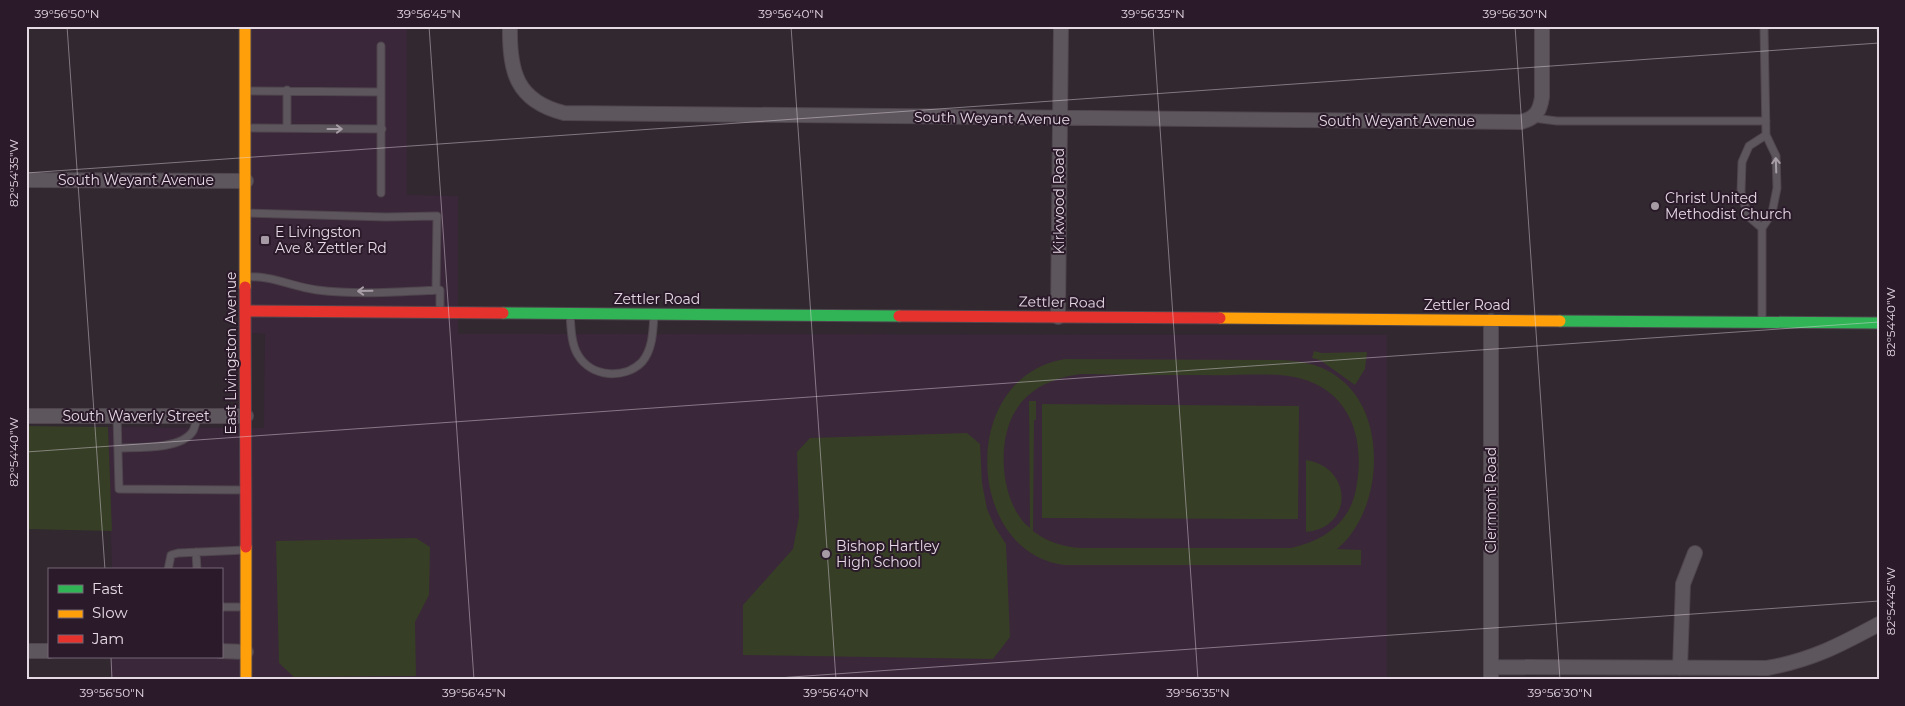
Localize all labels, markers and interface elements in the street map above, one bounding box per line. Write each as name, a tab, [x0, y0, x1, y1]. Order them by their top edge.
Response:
text: 39°56'50"N	[35, 6, 99, 21]
text: 39°56'45"N	[397, 6, 461, 21]
text: 39°56'40"N	[758, 6, 824, 21]
text: 39°56'35"N	[1121, 6, 1185, 21]
text: 39°56'30"N	[1483, 6, 1547, 21]
street label: South Weyant Avenue	[914, 108, 1070, 128]
street label: South Weyant Avenue	[1319, 112, 1475, 130]
one-way arrow	[326, 124, 343, 134]
text: 82°54'35"W	[6, 139, 21, 207]
street label: Kirkwood Road	[1050, 148, 1068, 254]
one-way arrow	[1772, 157, 1781, 173]
street label: South Weyant Avenue	[58, 171, 214, 189]
place label: Christ United Methodist Church	[1665, 189, 1792, 223]
marker: Christ United Methodist Church	[1649, 200, 1661, 212]
place label: E Livingston Ave & Zettler Rd	[275, 223, 387, 257]
marker: E Livingston Ave & Zettler Rd	[259, 234, 271, 246]
street label: East Livingston Avenue	[222, 271, 240, 435]
one-way arrow	[357, 287, 373, 296]
text: 82°54'40"W	[1883, 287, 1898, 357]
street label: Zettler Road	[614, 290, 700, 308]
street label: Zettler Road	[1019, 292, 1105, 312]
street label: Zettler Road	[1424, 296, 1510, 314]
street label: South Waverly Street	[62, 407, 210, 425]
text: 82°54'40"W	[6, 417, 21, 487]
street label: Clermont Road	[1482, 447, 1500, 553]
place label: Bishop Hartley High School	[836, 537, 940, 571]
marker: Bishop Hartley High School	[820, 548, 832, 560]
text: 82°54'45"W	[1883, 567, 1898, 635]
legend	[48, 568, 222, 658]
text: Fast	[92, 579, 123, 598]
text: Slow	[92, 603, 128, 622]
text: Jam	[91, 629, 124, 648]
text: 39°56'50"N	[80, 685, 144, 700]
text: 39°56'45"N	[442, 685, 506, 700]
text: 39°56'40"N	[803, 685, 869, 700]
text: 39°56'35"N	[1166, 685, 1230, 700]
text: 39°56'30"N	[1528, 685, 1592, 700]

